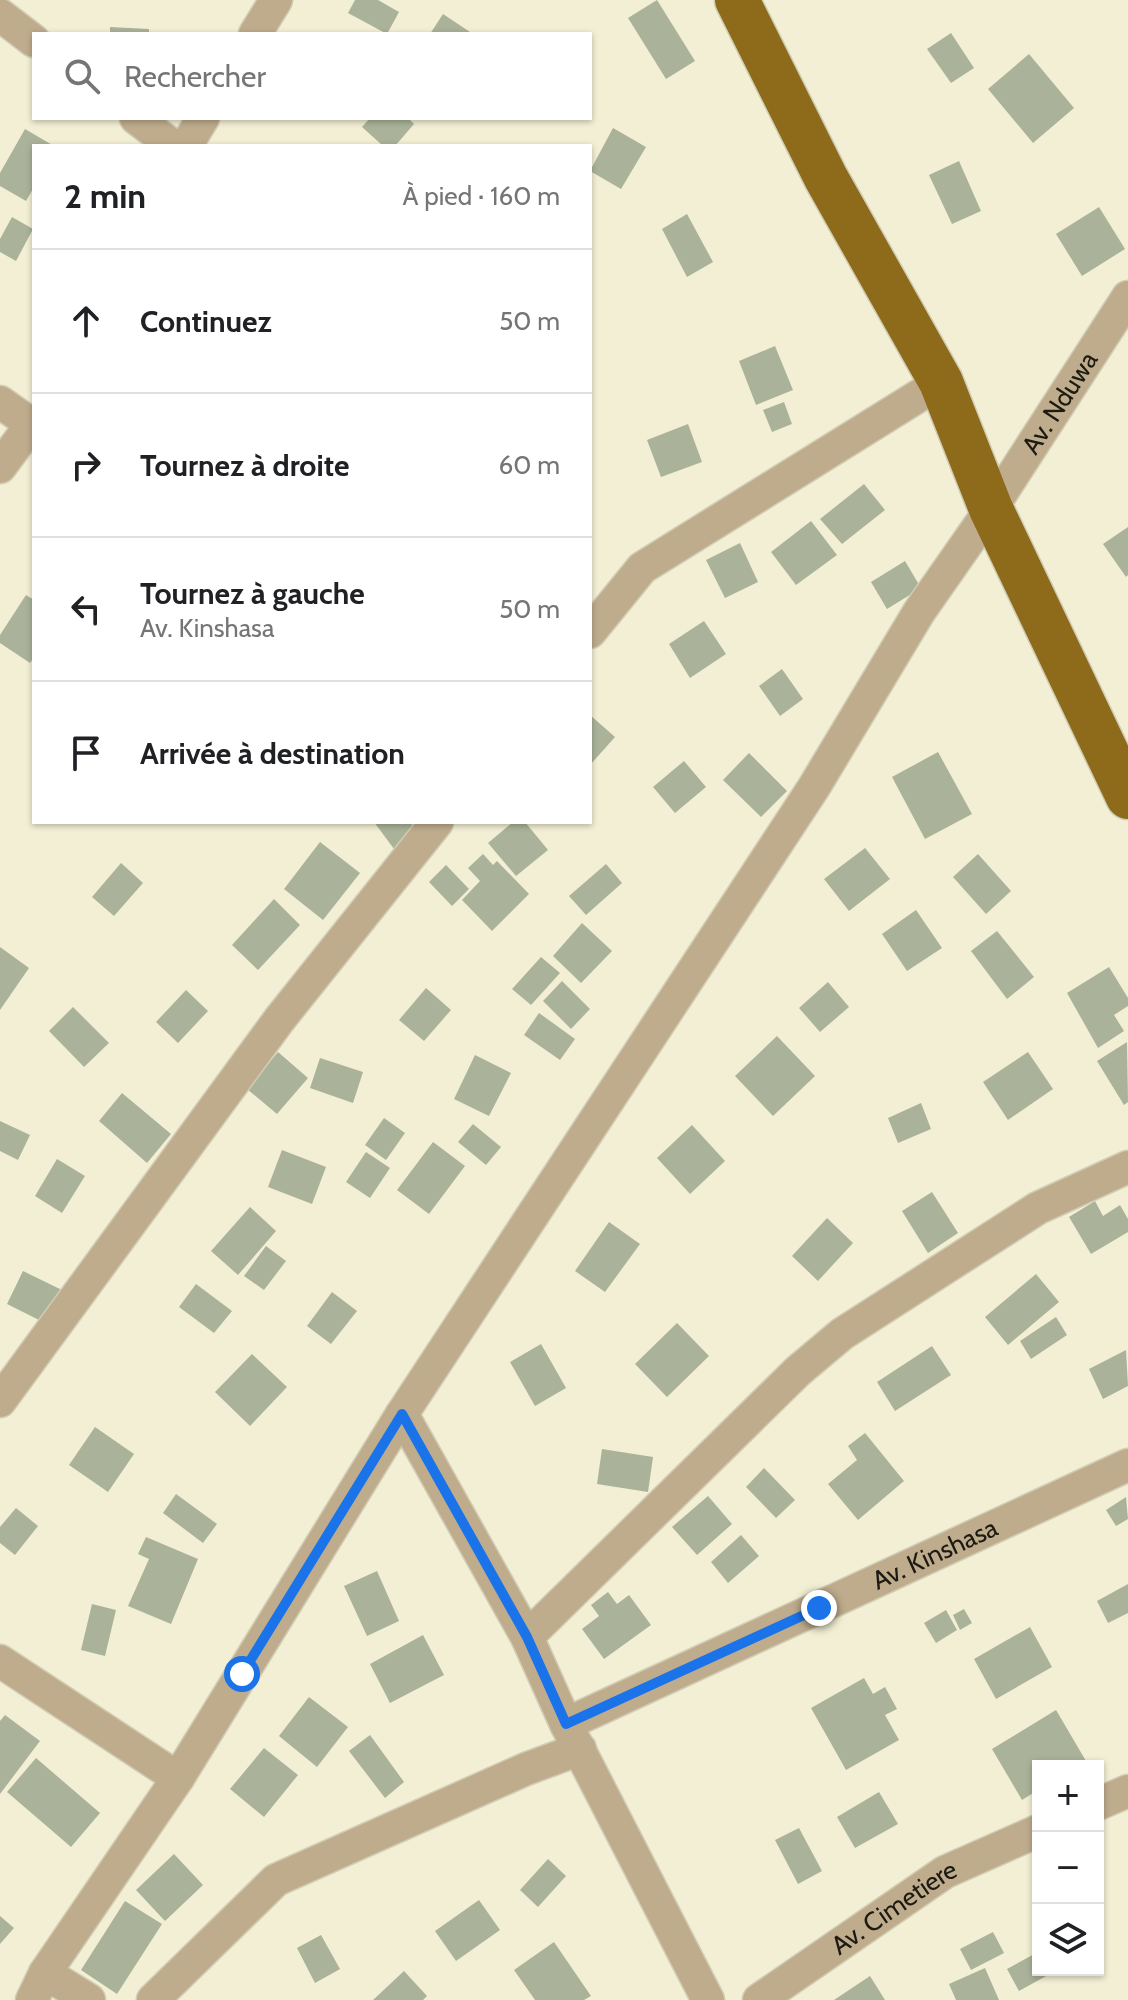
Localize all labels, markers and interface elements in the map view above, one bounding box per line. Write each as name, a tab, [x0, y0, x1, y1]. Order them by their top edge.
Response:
search box	[32, 32, 592, 120]
icon: search	[60, 54, 104, 98]
text: Rechercher	[124, 58, 266, 95]
text: 2 min	[64, 175, 146, 217]
text: À pied · 160 m	[402, 180, 560, 212]
icon: ahead	[64, 299, 108, 343]
text: Continuez	[140, 303, 272, 340]
text: 50 m	[499, 305, 560, 337]
street label: Av. Nduwa	[1015, 345, 1105, 460]
icon: right	[64, 443, 108, 487]
text: Tournez à droite	[140, 447, 349, 484]
text: 60 m	[498, 449, 560, 481]
text: Tournez à gauche	[140, 575, 365, 612]
icon: left	[64, 587, 108, 631]
text: 50 m	[499, 593, 560, 625]
text: Av. Kinshasa	[140, 612, 274, 644]
icon: arrive	[64, 731, 108, 775]
text: Arrivée à destination	[140, 735, 405, 772]
street label: Av. Kinshasa	[867, 1511, 1003, 1597]
route end	[801, 1590, 837, 1626]
route start	[224, 1656, 260, 1692]
map controls	[1032, 1760, 1104, 1976]
button: +	[1032, 1760, 1104, 1832]
button: −	[1032, 1832, 1104, 1904]
street label: Av. Cimetiere	[825, 1853, 962, 1962]
button: layers	[1032, 1904, 1104, 1976]

